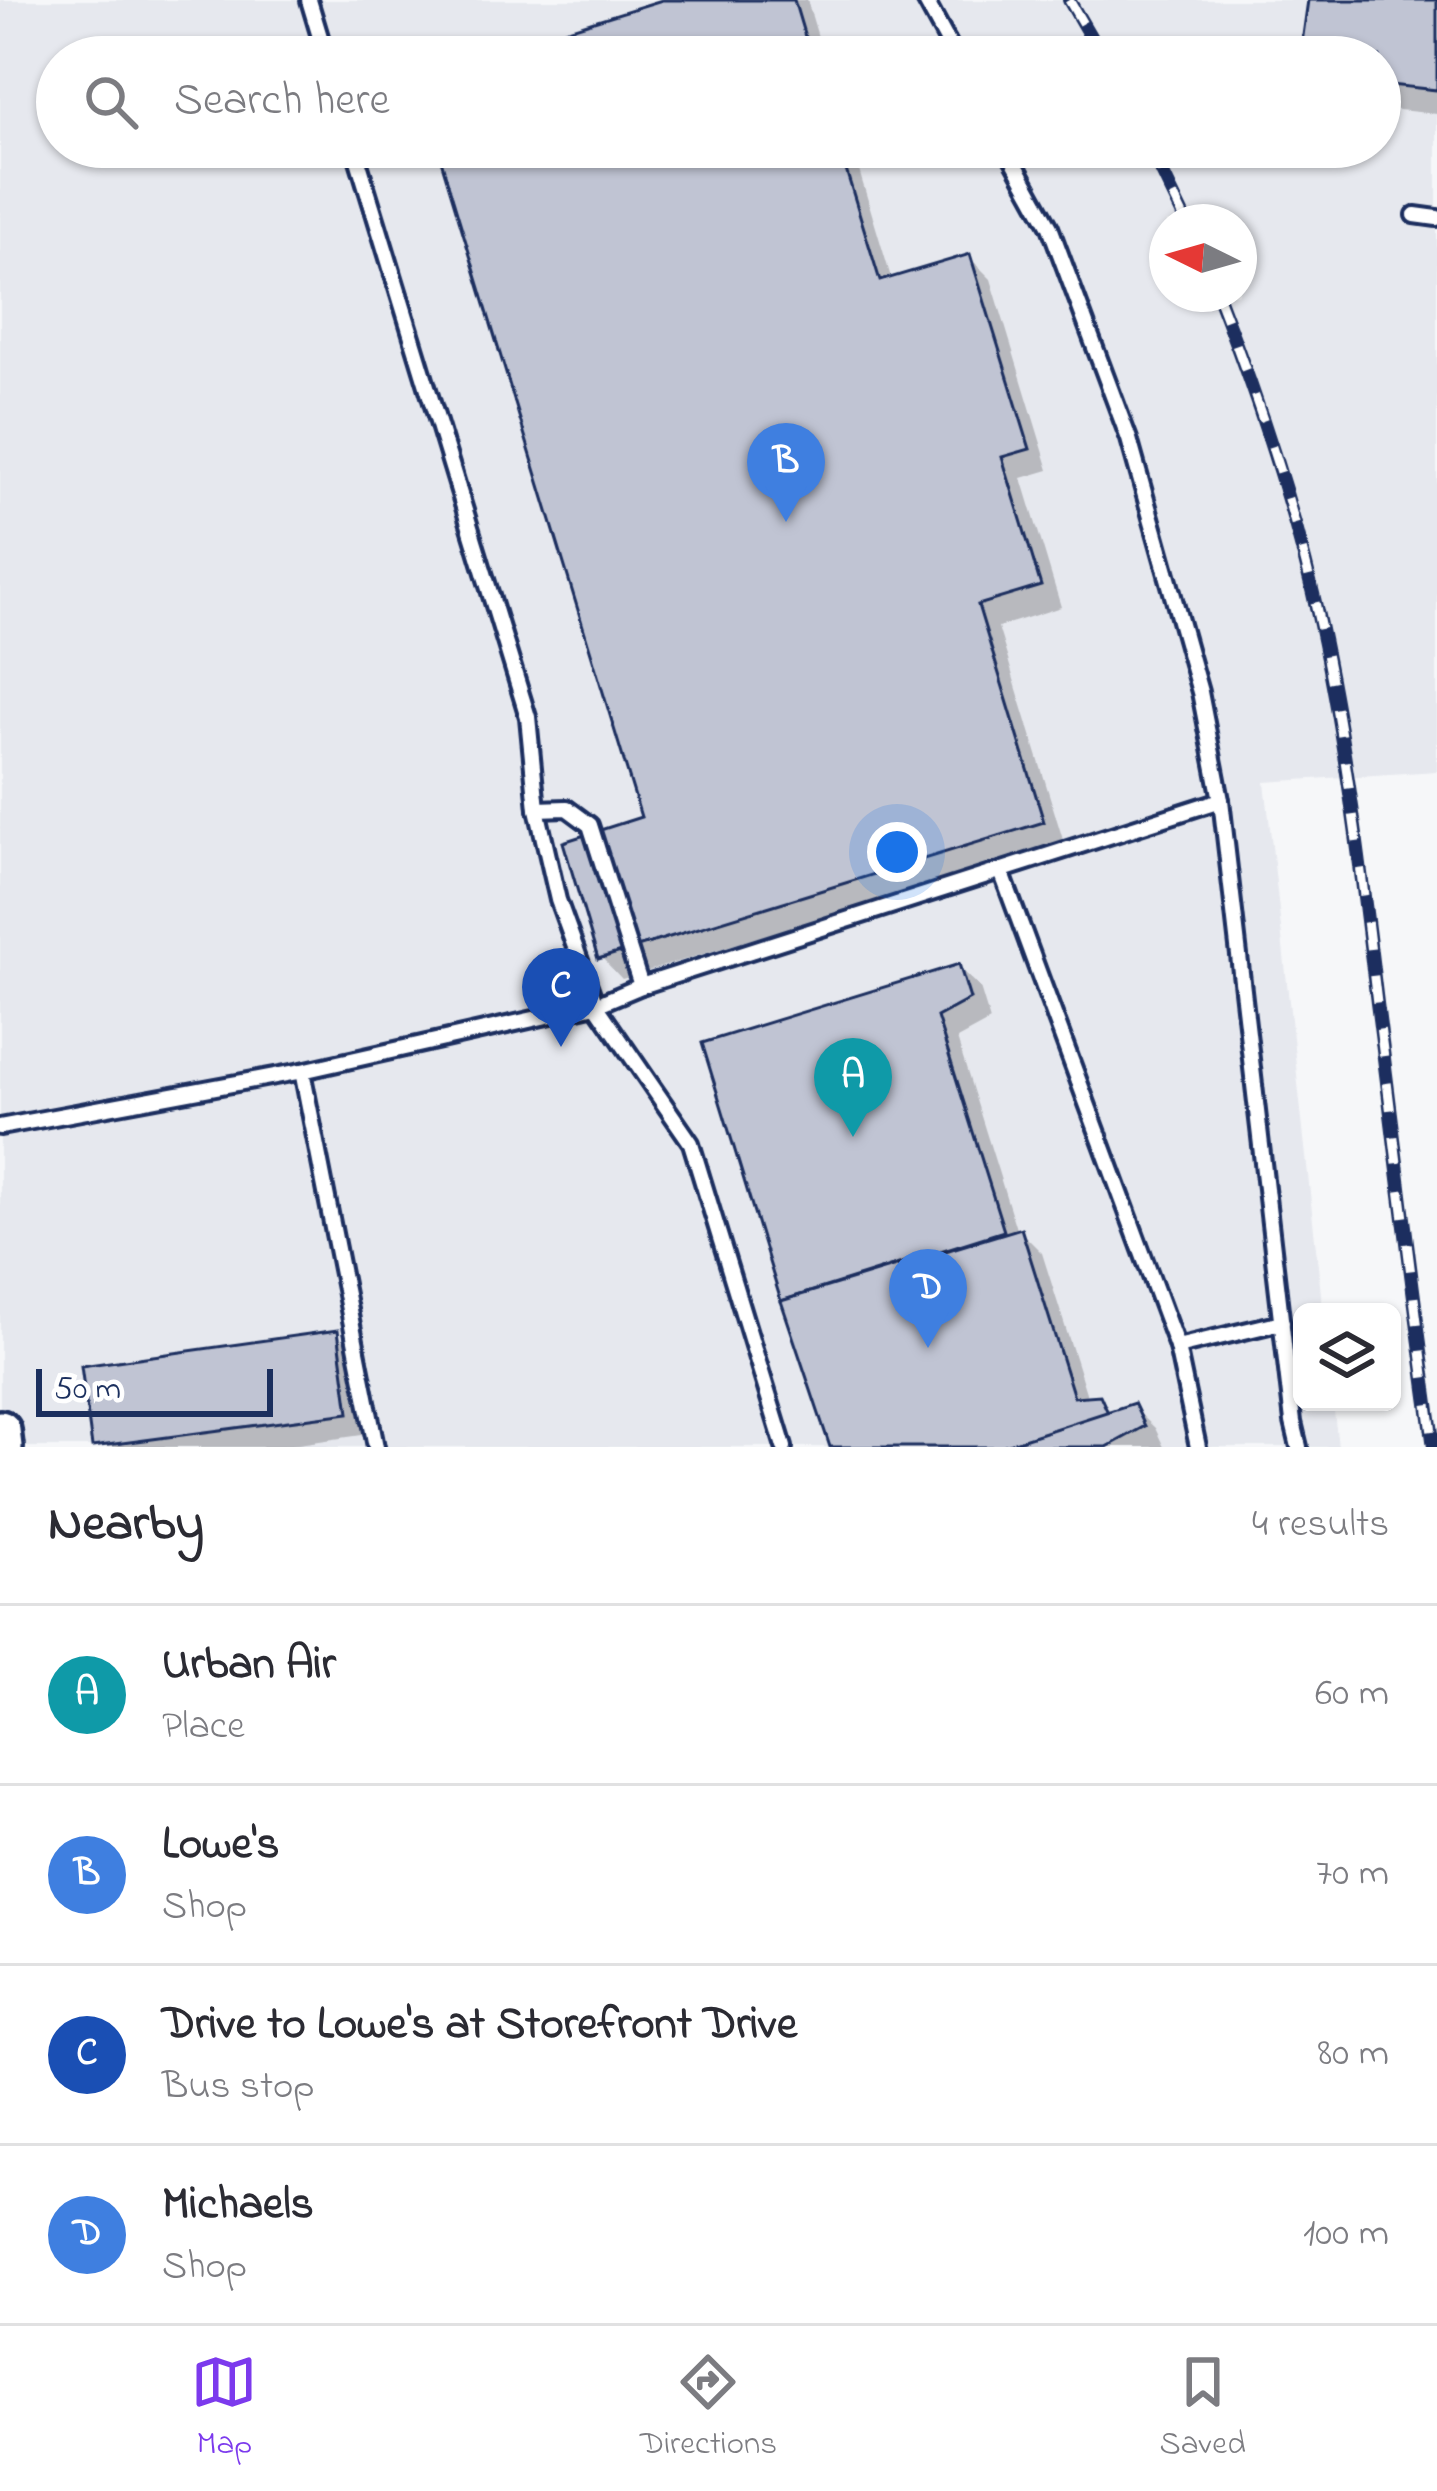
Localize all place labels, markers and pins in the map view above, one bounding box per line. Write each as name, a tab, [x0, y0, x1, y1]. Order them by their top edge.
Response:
pin: B	[747, 423, 825, 522]
pin: C	[522, 948, 600, 1047]
pin: A	[814, 1038, 892, 1137]
pin: D	[889, 1249, 967, 1348]

